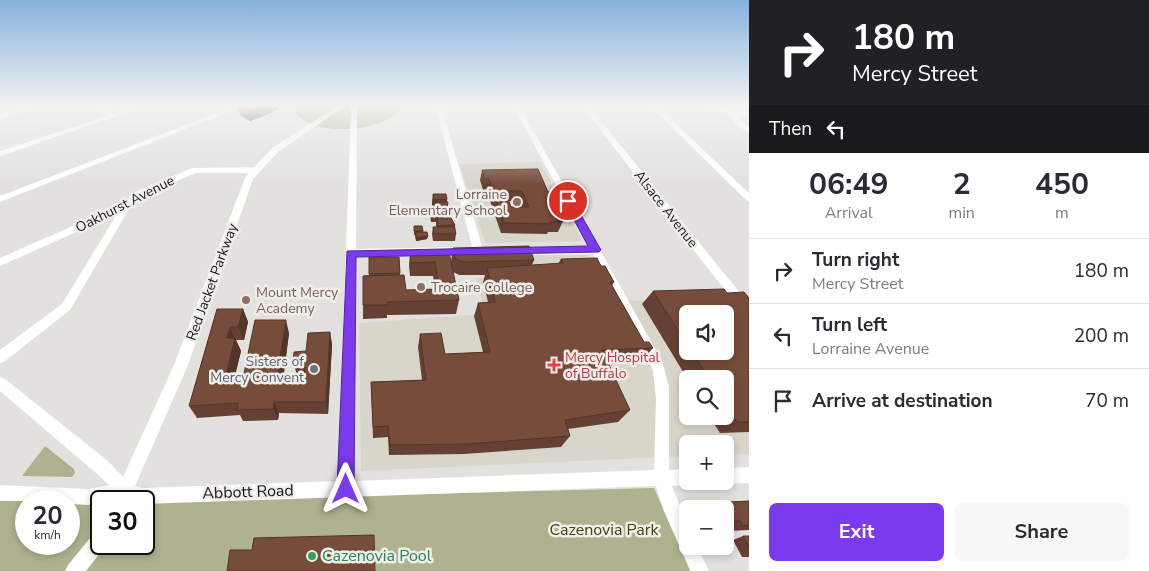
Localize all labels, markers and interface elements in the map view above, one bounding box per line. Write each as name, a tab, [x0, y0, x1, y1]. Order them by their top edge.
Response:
text: 180 m	[852, 14, 955, 61]
icon: right	[769, 20, 834, 85]
text: Mercy Street	[852, 59, 978, 89]
icon: left	[822, 115, 850, 143]
text: Then	[769, 116, 812, 142]
text: 06:49	[809, 164, 888, 205]
text: 2	[953, 164, 971, 205]
text: 450	[1035, 164, 1089, 205]
street label: Alsace Avenue	[630, 166, 702, 252]
street label: Oakhurst Avenue	[72, 171, 178, 237]
pin	[547, 180, 589, 222]
place label: Lorraine Elementary School	[389, 185, 508, 220]
icon: arrive	[554, 187, 582, 215]
marker: Lorraine Elementary School	[511, 196, 523, 208]
text: Arrival	[825, 202, 873, 224]
text: min	[948, 202, 975, 224]
text: m	[1055, 202, 1069, 224]
street label: Red Jacket Parkway	[182, 220, 242, 343]
text: Turn right	[812, 247, 899, 273]
icon: right	[769, 257, 797, 285]
text: 180 m	[1074, 258, 1129, 284]
text: Mercy Street	[812, 273, 903, 295]
place label: Trocaire College	[431, 278, 532, 297]
marker: Trocaire College	[415, 281, 427, 293]
place label: Mount Mercy Academy	[256, 283, 339, 318]
marker: Mount Mercy Academy	[240, 294, 252, 306]
map controls	[679, 305, 734, 555]
button: sound	[679, 305, 734, 360]
text: Turn left	[812, 312, 887, 338]
icon: left	[769, 322, 797, 350]
text: 200 m	[1074, 323, 1129, 349]
text: Lorraine Avenue	[812, 338, 929, 360]
place label: Mercy Hospital of Buffalo	[565, 348, 661, 383]
place label: Sisters of Mercy Convent	[210, 352, 304, 387]
marker: Mercy Hospital of Buffalo	[547, 358, 561, 372]
marker: Sisters of Mercy Convent	[308, 363, 320, 375]
button: search	[679, 370, 734, 425]
icon: arrive	[769, 387, 797, 415]
text: Arrive at destination	[812, 388, 993, 414]
text: 70 m	[1085, 388, 1129, 414]
button: +	[679, 435, 734, 490]
position arrow	[319, 462, 371, 514]
street label: Abbott Road	[202, 479, 294, 505]
speed limit sign: 30	[90, 490, 155, 555]
text: 20	[32, 499, 63, 533]
button: −	[679, 500, 734, 555]
button: Exit	[769, 503, 944, 561]
button: Share	[954, 503, 1129, 561]
park label: Cazenovia Park	[549, 519, 660, 541]
text: km/h	[34, 527, 61, 543]
place label: Cazenovia Pool	[322, 545, 432, 567]
marker: Cazenovia Pool	[306, 550, 318, 562]

